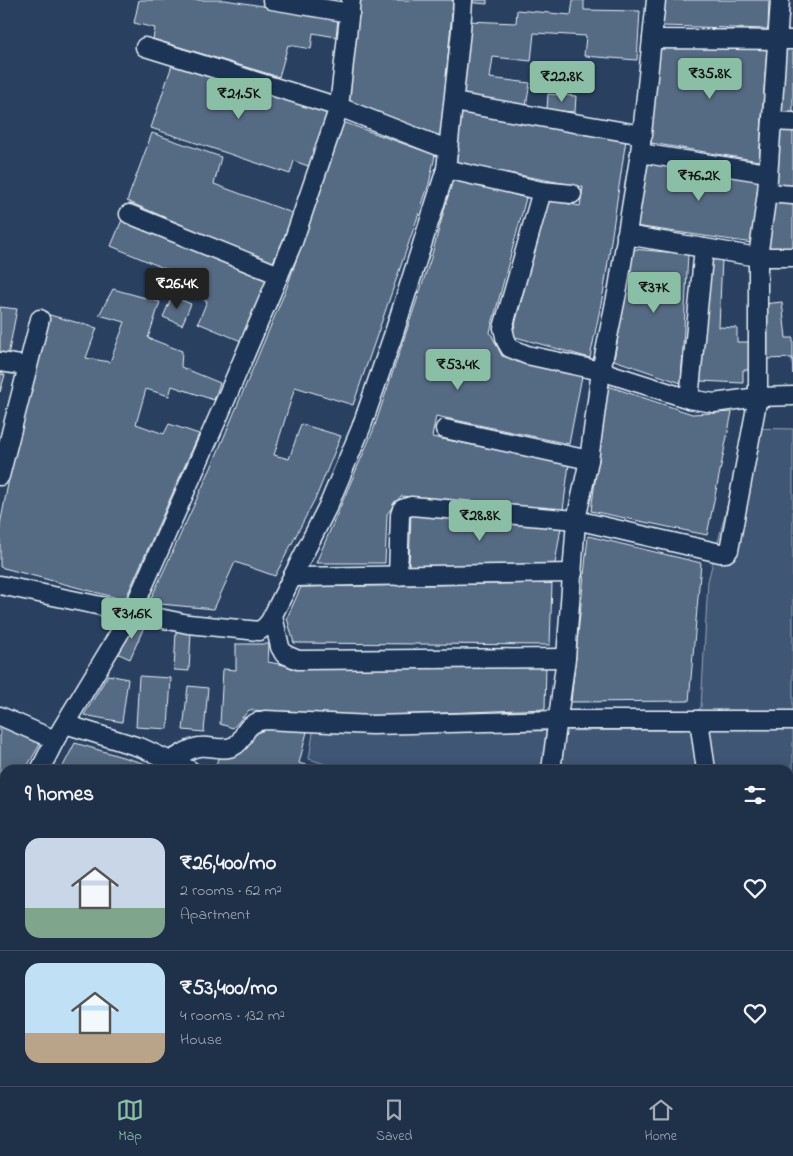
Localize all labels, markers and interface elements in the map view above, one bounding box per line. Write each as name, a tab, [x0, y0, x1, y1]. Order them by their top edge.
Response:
pin: ₹35.8K	[669, 58, 751, 100]
pin: ₹22.8K	[521, 61, 603, 103]
text: ₹35.8K	[689, 62, 731, 86]
text: ₹22.8K	[541, 65, 583, 89]
pin: ₹21.5K	[198, 78, 280, 120]
text: ₹21.5K	[218, 82, 260, 106]
pin: ₹76.2K	[658, 160, 740, 202]
text: ₹76.2K	[678, 164, 720, 188]
pin: ₹26.4K	[136, 268, 218, 310]
text: ₹26.4K	[156, 272, 198, 296]
pin: ₹37K	[624, 272, 684, 314]
text: ₹37K	[639, 276, 669, 300]
pin: ₹53.4K	[417, 348, 499, 391]
text: ₹53.4K	[437, 353, 479, 377]
pin: ₹28.8K	[439, 500, 521, 542]
text: ₹28.8K	[460, 504, 500, 528]
pin: ₹31.6K	[91, 598, 173, 640]
text: ₹31.6K	[112, 602, 152, 626]
text: 9 homes	[25, 780, 94, 810]
icon: filters	[741, 781, 769, 809]
text: ₹26,400/mo	[180, 849, 276, 879]
icon: home	[65, 858, 125, 918]
icon: heart	[741, 874, 769, 902]
text: 2 rooms · 62 m²	[180, 879, 282, 903]
text: Apartment	[180, 903, 250, 927]
text: ₹53,400/mo	[180, 974, 277, 1004]
icon: home	[65, 983, 125, 1043]
icon: heart	[741, 999, 769, 1027]
text: 4 rooms · 132 m²	[180, 1004, 285, 1028]
text: House	[180, 1028, 222, 1052]
tab: Map	[116, 1096, 144, 1147]
tab: Saved	[376, 1096, 412, 1147]
tab: Home	[644, 1096, 677, 1147]

